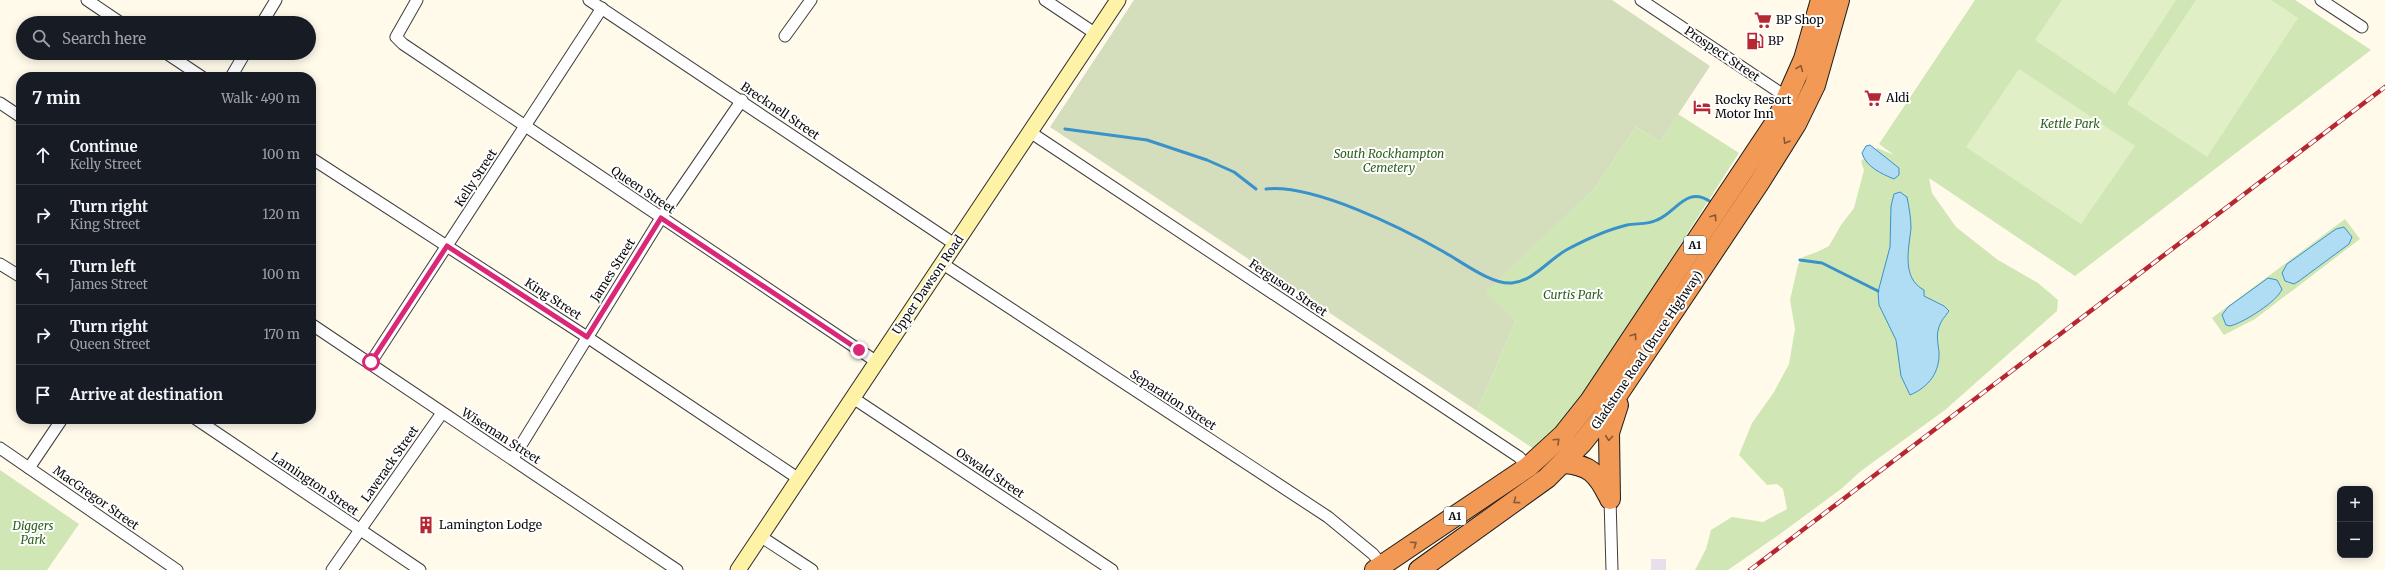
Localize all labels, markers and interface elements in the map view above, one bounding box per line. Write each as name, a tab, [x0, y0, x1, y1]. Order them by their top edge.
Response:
supermarket icon: BP Shop	[1753, 10, 1773, 30]
place label: BP Shop	[1776, 12, 1824, 27]
search box	[16, 16, 316, 60]
street label: Prospect Street	[1682, 23, 1763, 84]
icon: search	[30, 27, 52, 49]
text: Search here	[62, 29, 146, 48]
fuel station icon: BP	[1745, 31, 1765, 51]
place label: BP	[1768, 33, 1784, 48]
one-way arrow	[1795, 65, 1803, 73]
street label: Brecknell Street	[738, 79, 823, 143]
text: 7 min	[32, 87, 81, 109]
supermarket icon: Aldi	[1863, 88, 1883, 108]
text: Walk · 490 m	[221, 90, 300, 107]
place label: Aldi	[1885, 90, 1910, 105]
place label: Rocky Resort Motor Inn	[1715, 92, 1792, 121]
hotel icon: Rocky Resort Motor Inn	[1692, 97, 1712, 117]
park label: Kettle Park	[2039, 116, 2100, 131]
text: Continue	[70, 137, 138, 156]
one-way arrow	[1783, 137, 1790, 144]
icon: ahead	[32, 144, 54, 166]
text: 100 m	[262, 146, 300, 163]
street label: Kelly Street	[451, 146, 500, 209]
park label: South Rockhampton Cemetery	[1334, 146, 1444, 175]
text: Kelly Street	[70, 156, 141, 173]
street label: Queen Street	[608, 163, 678, 217]
text: Turn right	[70, 197, 148, 216]
icon: right	[32, 204, 54, 226]
text: 120 m	[262, 206, 300, 223]
one-way arrow	[1709, 214, 1716, 221]
text: King Street	[70, 216, 140, 233]
street label: Upper Dawson Road	[889, 232, 966, 337]
street label: James Street	[587, 235, 638, 305]
road number: A1	[1684, 236, 1706, 254]
street label: Ferguson Street	[1246, 256, 1330, 319]
text: Turn left	[70, 257, 136, 276]
icon: left	[32, 264, 54, 286]
text: 100 m	[262, 266, 300, 283]
street label: Gladstone Road (Bruce Highway)	[1588, 267, 1705, 432]
street label: King Street	[522, 275, 585, 323]
text: James Street	[70, 276, 148, 293]
park label: Curtis Park	[1543, 287, 1603, 302]
text: Turn right	[70, 317, 148, 336]
icon: right	[32, 324, 54, 346]
text: 170 m	[263, 326, 300, 343]
one-way arrow	[1629, 333, 1637, 340]
text: Queen Street	[70, 336, 150, 353]
route end	[850, 341, 868, 359]
route start	[362, 353, 380, 371]
street label: Separation Street	[1127, 366, 1219, 433]
icon: arrive	[32, 384, 54, 406]
text: Arrive at destination	[70, 385, 223, 404]
street label: Wiseman Street	[458, 404, 544, 467]
street label: Laverack Street	[358, 422, 422, 505]
one-way arrow	[1604, 435, 1613, 441]
one-way arrow	[1552, 438, 1560, 445]
street label: Oswald Street	[953, 444, 1028, 501]
street label: Lamington Street	[269, 449, 362, 518]
street label: MacGregor Street	[51, 462, 142, 533]
map controls	[2337, 486, 2373, 558]
button: +	[2337, 486, 2373, 522]
one-way arrow	[1513, 496, 1520, 503]
road number: A1	[1444, 507, 1466, 525]
building icon: Lamington Lodge	[416, 515, 436, 535]
place label: Lamington Lodge	[439, 517, 542, 532]
park label: Diggers Park	[11, 518, 54, 547]
button: −	[2337, 522, 2373, 558]
one-way arrow	[1410, 541, 1417, 549]

